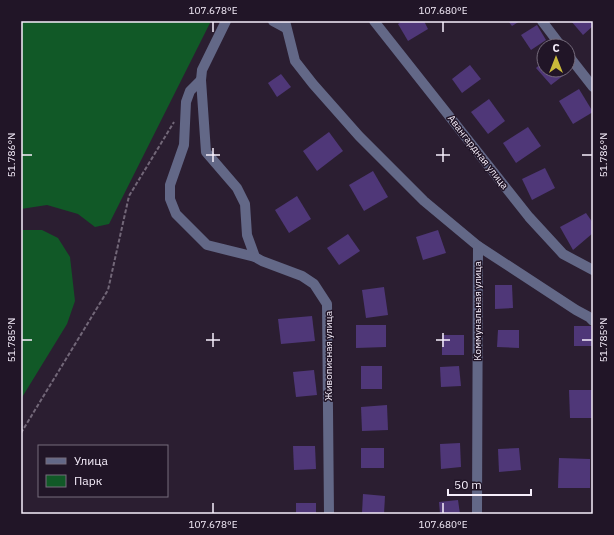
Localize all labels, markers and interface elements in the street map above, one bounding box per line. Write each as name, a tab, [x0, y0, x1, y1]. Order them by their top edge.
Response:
text: 107.678°E	[188, 4, 238, 17]
text: 107.680°E	[418, 4, 468, 17]
north arrow	[536, 38, 576, 78]
text: С	[552, 41, 560, 55]
street label: Авангардная улица	[445, 112, 512, 192]
text: 51.786°N	[5, 133, 18, 177]
text: 51.786°N	[597, 133, 610, 177]
street label: Коммунальная улица	[471, 261, 484, 361]
street label: Живописная улица	[322, 310, 335, 401]
text: 51.785°N	[5, 318, 18, 362]
text: 51.785°N	[597, 318, 610, 362]
legend	[38, 445, 168, 497]
text: Улица	[74, 453, 108, 468]
scale bar	[448, 471, 531, 497]
text: Парк	[74, 473, 103, 488]
text: 50 m	[454, 477, 482, 492]
text: 107.678°E	[188, 518, 238, 531]
text: 107.680°E	[418, 518, 468, 531]

